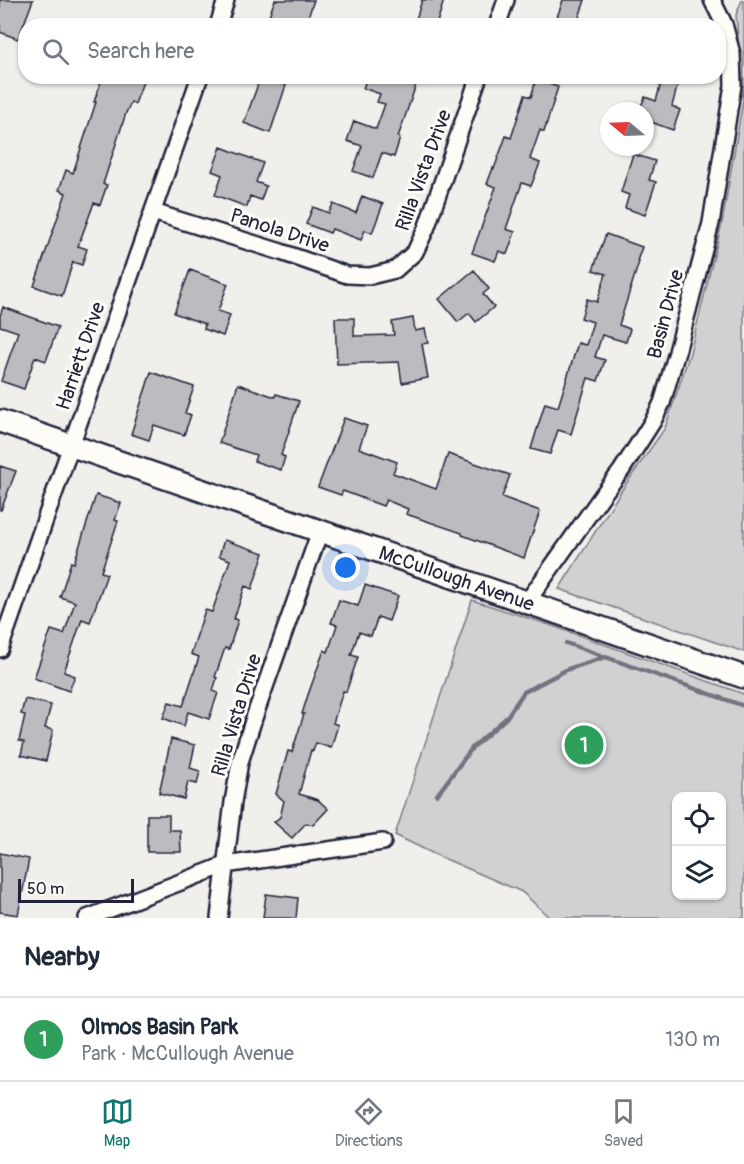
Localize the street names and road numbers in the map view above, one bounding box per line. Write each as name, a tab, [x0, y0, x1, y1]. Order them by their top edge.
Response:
street label: Rilla Vista Drive	[390, 106, 457, 234]
street label: Panola Drive	[227, 203, 333, 258]
street label: Basin Drive	[642, 267, 689, 361]
street label: Harriett Drive	[50, 299, 111, 414]
street label: McCullough Avenue	[375, 540, 538, 617]
street label: Rilla Vista Drive	[206, 651, 267, 780]

